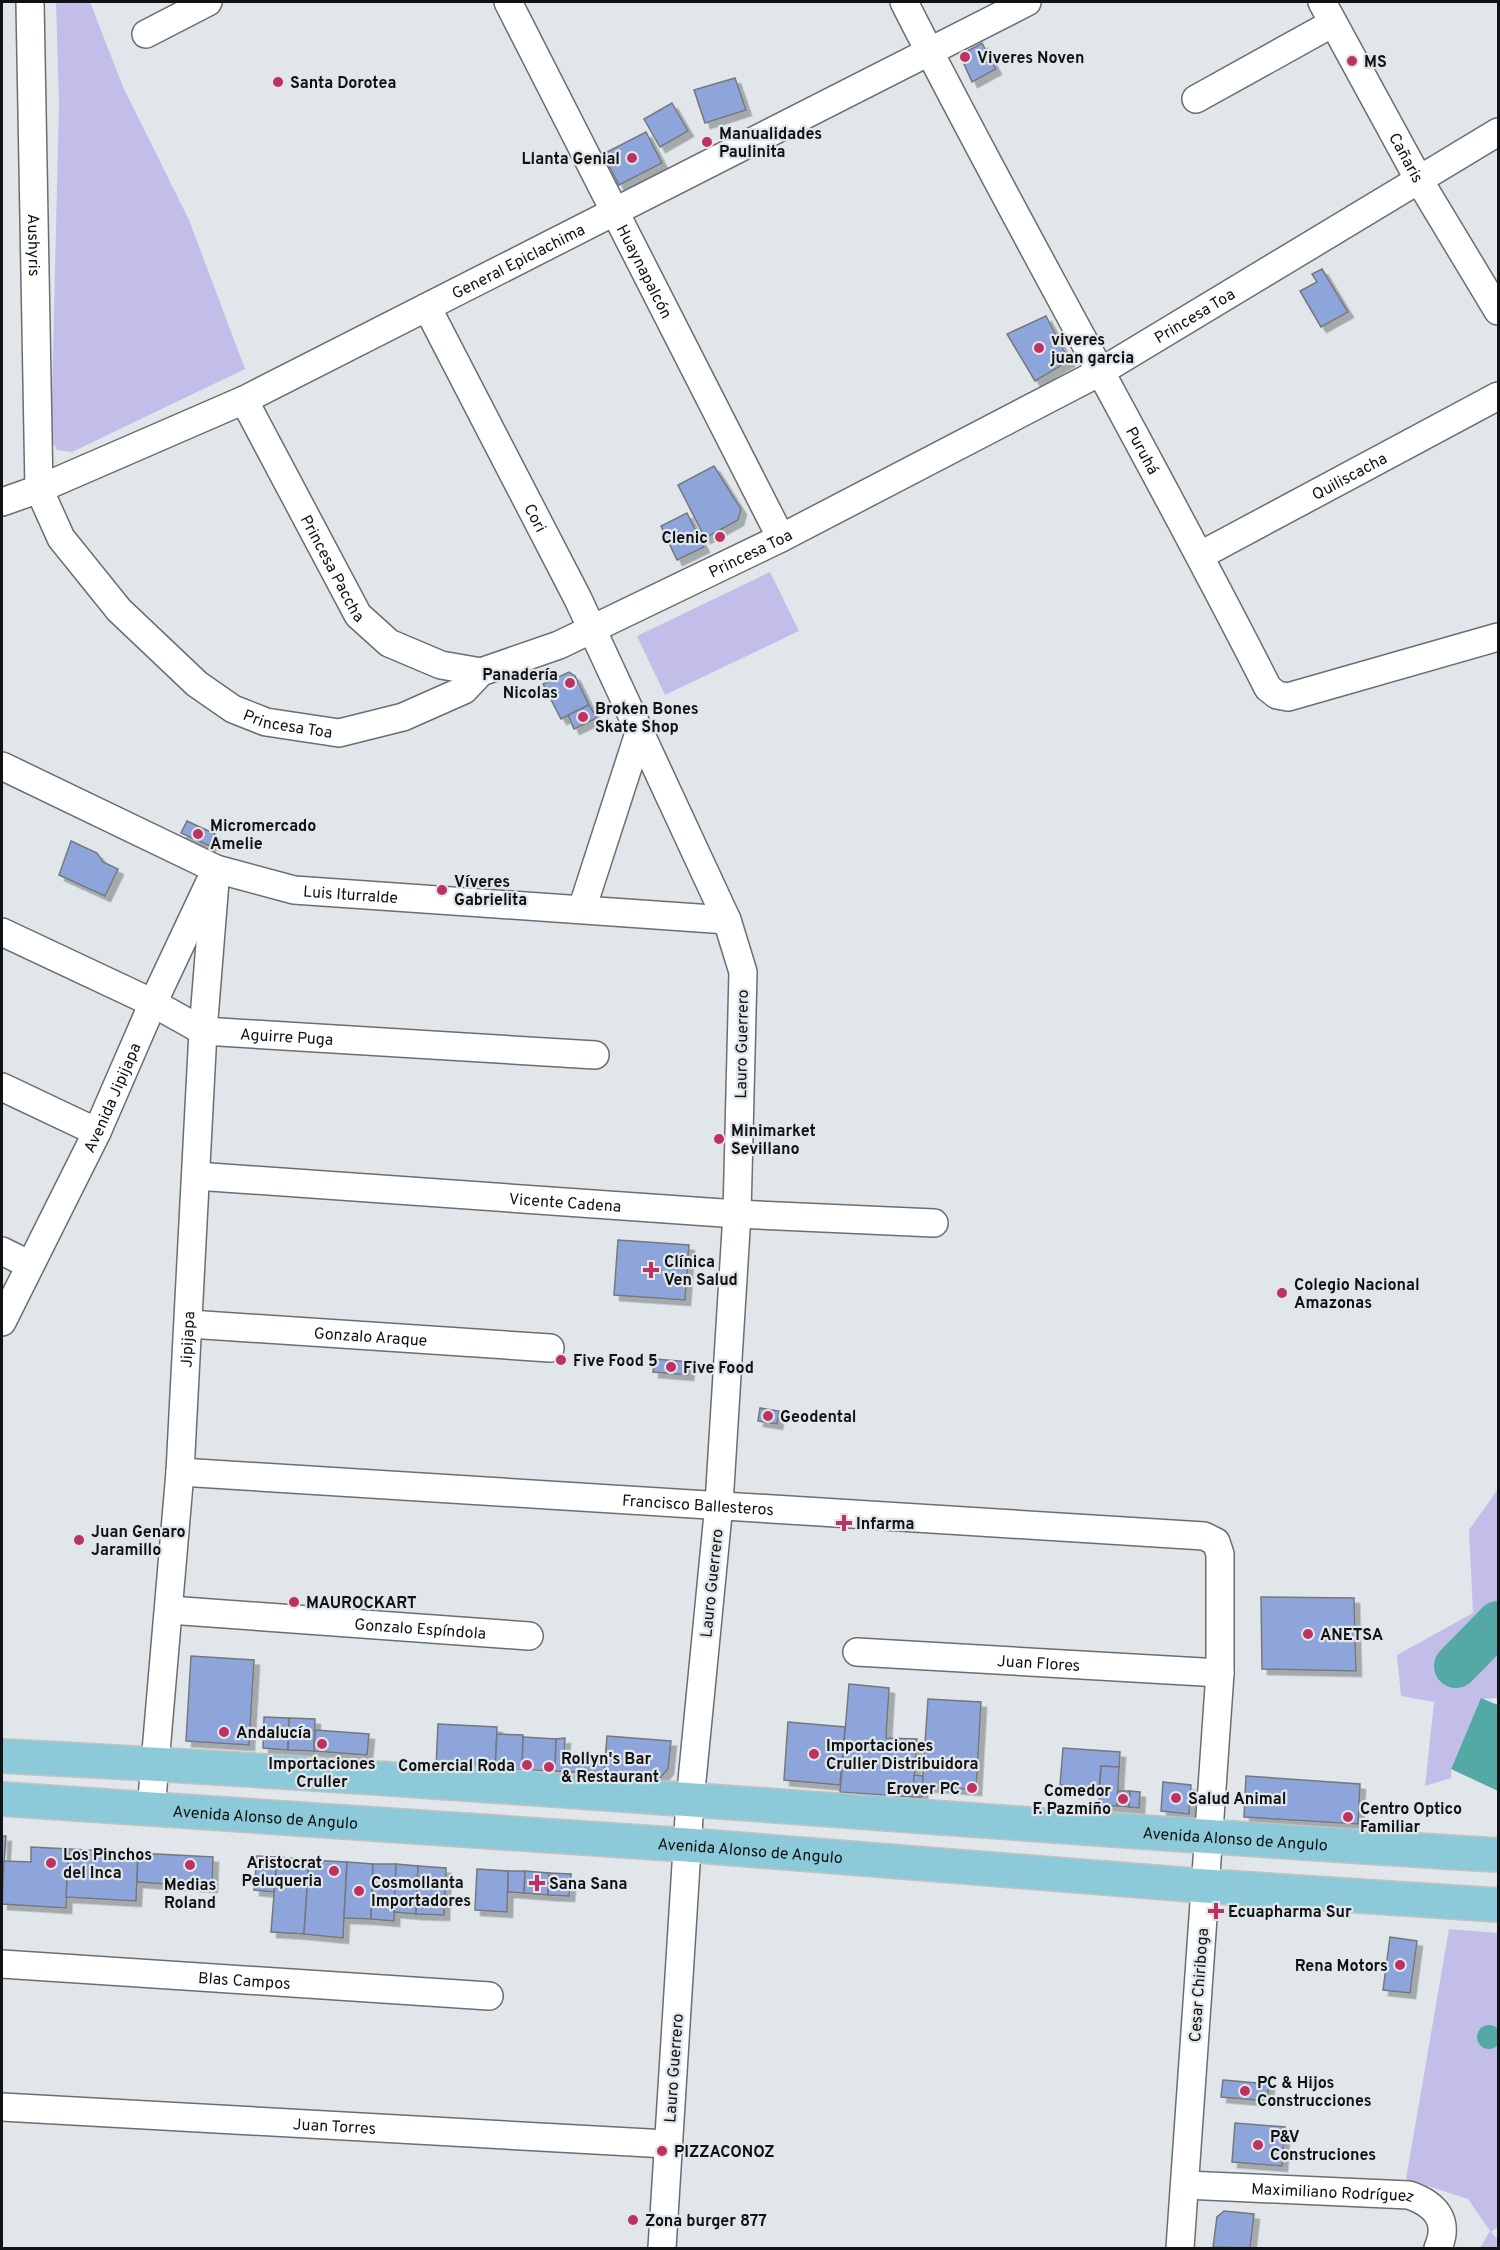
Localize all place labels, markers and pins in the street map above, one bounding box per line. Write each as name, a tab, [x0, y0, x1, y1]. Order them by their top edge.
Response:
place label: Viveres Noven	[977, 49, 1085, 69]
marker: Viveres Noven	[958, 50, 972, 64]
place label: MS	[1364, 53, 1387, 73]
marker: MS	[1345, 54, 1359, 68]
place label: Santa Dorotea	[290, 74, 396, 94]
marker: Santa Dorotea	[271, 75, 285, 89]
place label: Manualidades Paulinita	[719, 125, 822, 163]
marker: Manualidades Paulinita	[700, 135, 714, 149]
place label: Llanta Genial	[522, 150, 620, 170]
marker: Llanta Genial	[625, 151, 639, 165]
place label: viveres juan garcia	[1050, 331, 1134, 369]
marker: viveres juan garcia	[1032, 341, 1046, 355]
place label: Clenic	[661, 529, 708, 549]
marker: Clenic	[713, 530, 727, 544]
place label: Panadería Nicolas	[482, 666, 558, 704]
marker: Panadería Nicolas	[563, 676, 577, 690]
place label: Broken Bones Skate Shop	[595, 700, 699, 738]
marker: Broken Bones Skate Shop	[576, 710, 590, 724]
place label: Micromercado Amelie	[210, 817, 316, 855]
marker: Micromercado Amelie	[191, 827, 205, 841]
place label: Víveres Gabrielita	[454, 873, 527, 911]
marker: Víveres Gabrielita	[435, 883, 449, 897]
place label: Minimarket Sevillano	[731, 1122, 816, 1160]
marker: Minimarket Sevillano	[712, 1132, 726, 1146]
place label: Clínica Ven Salud	[664, 1253, 738, 1291]
marker: Clínica Ven Salud	[642, 1261, 660, 1279]
place label: Colegio Nacional Amazonas	[1294, 1276, 1420, 1314]
marker: Colegio Nacional Amazonas	[1275, 1286, 1289, 1300]
place label: Five Food 5	[573, 1352, 658, 1372]
marker: Five Food 5	[554, 1353, 568, 1367]
place label: Five Food	[683, 1359, 754, 1379]
marker: Five Food	[664, 1360, 678, 1374]
place label: Geodental	[780, 1408, 856, 1428]
marker: Geodental	[761, 1409, 775, 1423]
place label: Infarma	[856, 1515, 914, 1535]
marker: Infarma	[837, 1516, 851, 1530]
place label: Juan Genaro Jaramillo	[91, 1523, 186, 1561]
marker: Juan Genaro Jaramillo	[72, 1533, 86, 1547]
place label: MAUROCKART	[306, 1594, 417, 1614]
marker: MAUROCKART	[287, 1595, 301, 1609]
place label: ANETSA	[1320, 1626, 1383, 1646]
marker: ANETSA	[1301, 1627, 1315, 1641]
place label: Andalucía	[236, 1724, 311, 1744]
marker: Andalucía	[217, 1725, 231, 1739]
marker: Importaciones Cruller	[315, 1737, 329, 1751]
place label: Importaciones Cruller Distribuidora	[826, 1737, 978, 1775]
marker: Importaciones Cruller Distribuidora	[807, 1747, 821, 1761]
place label: Rollyn's Bar & Restaurant	[561, 1750, 659, 1788]
place label: Importaciones Cruller	[268, 1755, 376, 1793]
place label: Comercial Roda	[398, 1757, 515, 1777]
marker: Comercial Roda	[520, 1758, 534, 1772]
marker: Rollyn's Bar & Restaurant	[542, 1760, 556, 1774]
place label: Erover PC	[886, 1780, 960, 1800]
marker: Erover PC	[965, 1781, 979, 1795]
place label: Comedor F. Pazmiño	[1032, 1782, 1111, 1820]
place label: Salud Animal	[1188, 1790, 1286, 1810]
marker: Salud Animal	[1169, 1791, 1183, 1805]
marker: Comedor F. Pazmiño	[1116, 1792, 1130, 1806]
place label: Centro Optico Familiar	[1360, 1800, 1462, 1838]
marker: Centro Optico Familiar	[1341, 1810, 1355, 1824]
place label: Los Pinchos del Inca	[63, 1846, 152, 1884]
place label: Aristocrat Peluqueria	[242, 1854, 322, 1892]
marker: Los Pinchos del Inca	[44, 1856, 58, 1870]
marker: Medias Roland	[183, 1858, 197, 1872]
marker: Aristocrat Peluqueria	[327, 1864, 341, 1878]
place label: Cosmollanta Importadores	[371, 1874, 471, 1912]
place label: Sana Sana	[549, 1875, 627, 1895]
place label: Medias Roland	[164, 1876, 216, 1914]
marker: Sana Sana	[530, 1876, 544, 1890]
marker: Cosmollanta Importadores	[352, 1884, 366, 1898]
place label: Ecuapharma Sur	[1228, 1903, 1352, 1923]
marker: Ecuapharma Sur	[1209, 1904, 1223, 1918]
place label: Rena Motors	[1295, 1957, 1388, 1977]
marker: Rena Motors	[1393, 1958, 1407, 1972]
place label: PC & Hijos Construcciones	[1257, 2074, 1372, 2112]
marker: PC & Hijos Construcciones	[1238, 2084, 1252, 2098]
place label: P&V Construciones	[1270, 2128, 1376, 2166]
marker: P&V Construciones	[1251, 2138, 1265, 2152]
place label: PIZZACONOZ	[674, 2143, 774, 2163]
marker: PIZZACONOZ	[655, 2144, 669, 2158]
place label: Zona burger 877	[645, 2212, 767, 2232]
marker: Zona burger 877	[626, 2213, 640, 2227]

